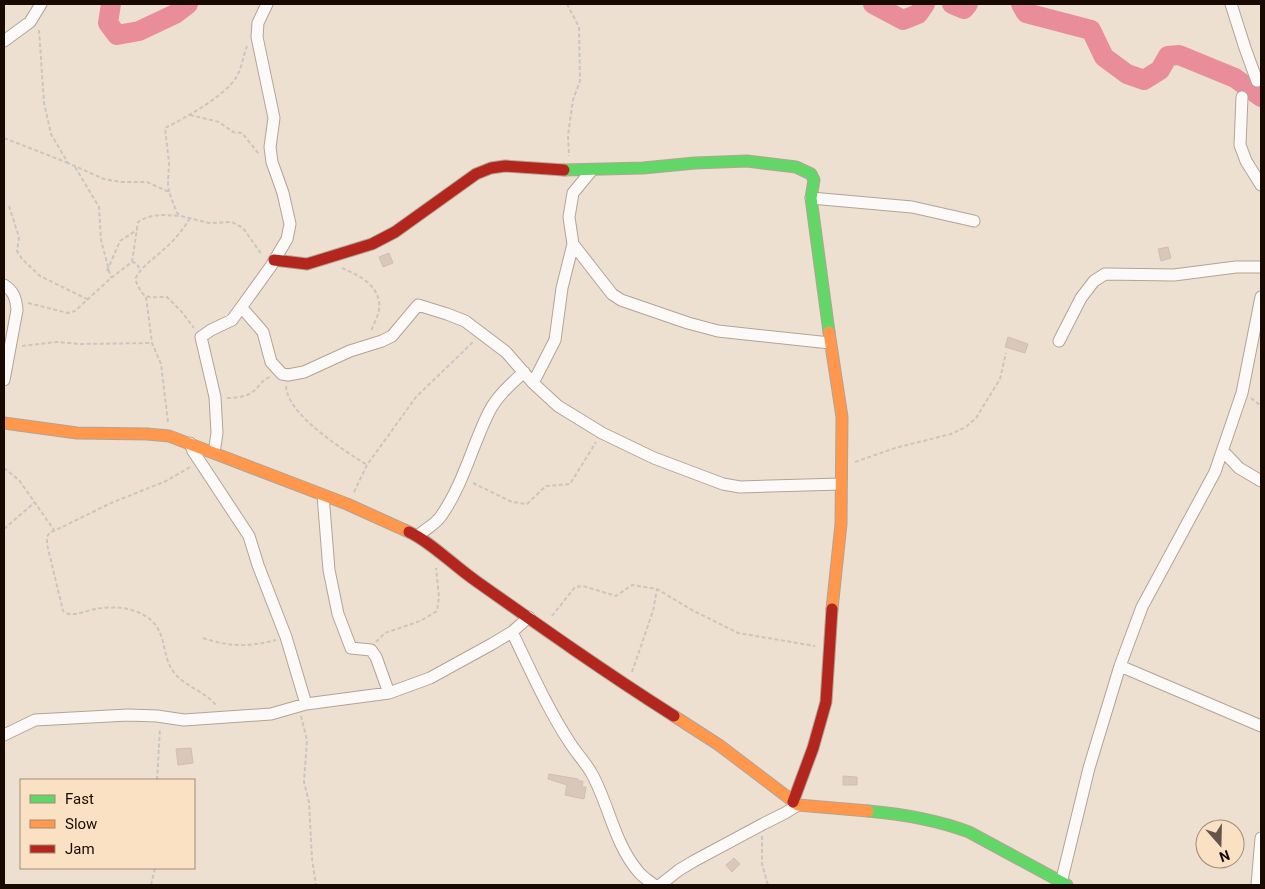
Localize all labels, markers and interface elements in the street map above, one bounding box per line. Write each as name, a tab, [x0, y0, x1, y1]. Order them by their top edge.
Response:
legend	[20, 779, 195, 869]
text: Fast	[65, 790, 94, 808]
text: Slow	[65, 815, 97, 833]
north arrow	[1195, 819, 1245, 869]
text: Jam	[65, 840, 95, 858]
text: N	[1217, 847, 1232, 865]

